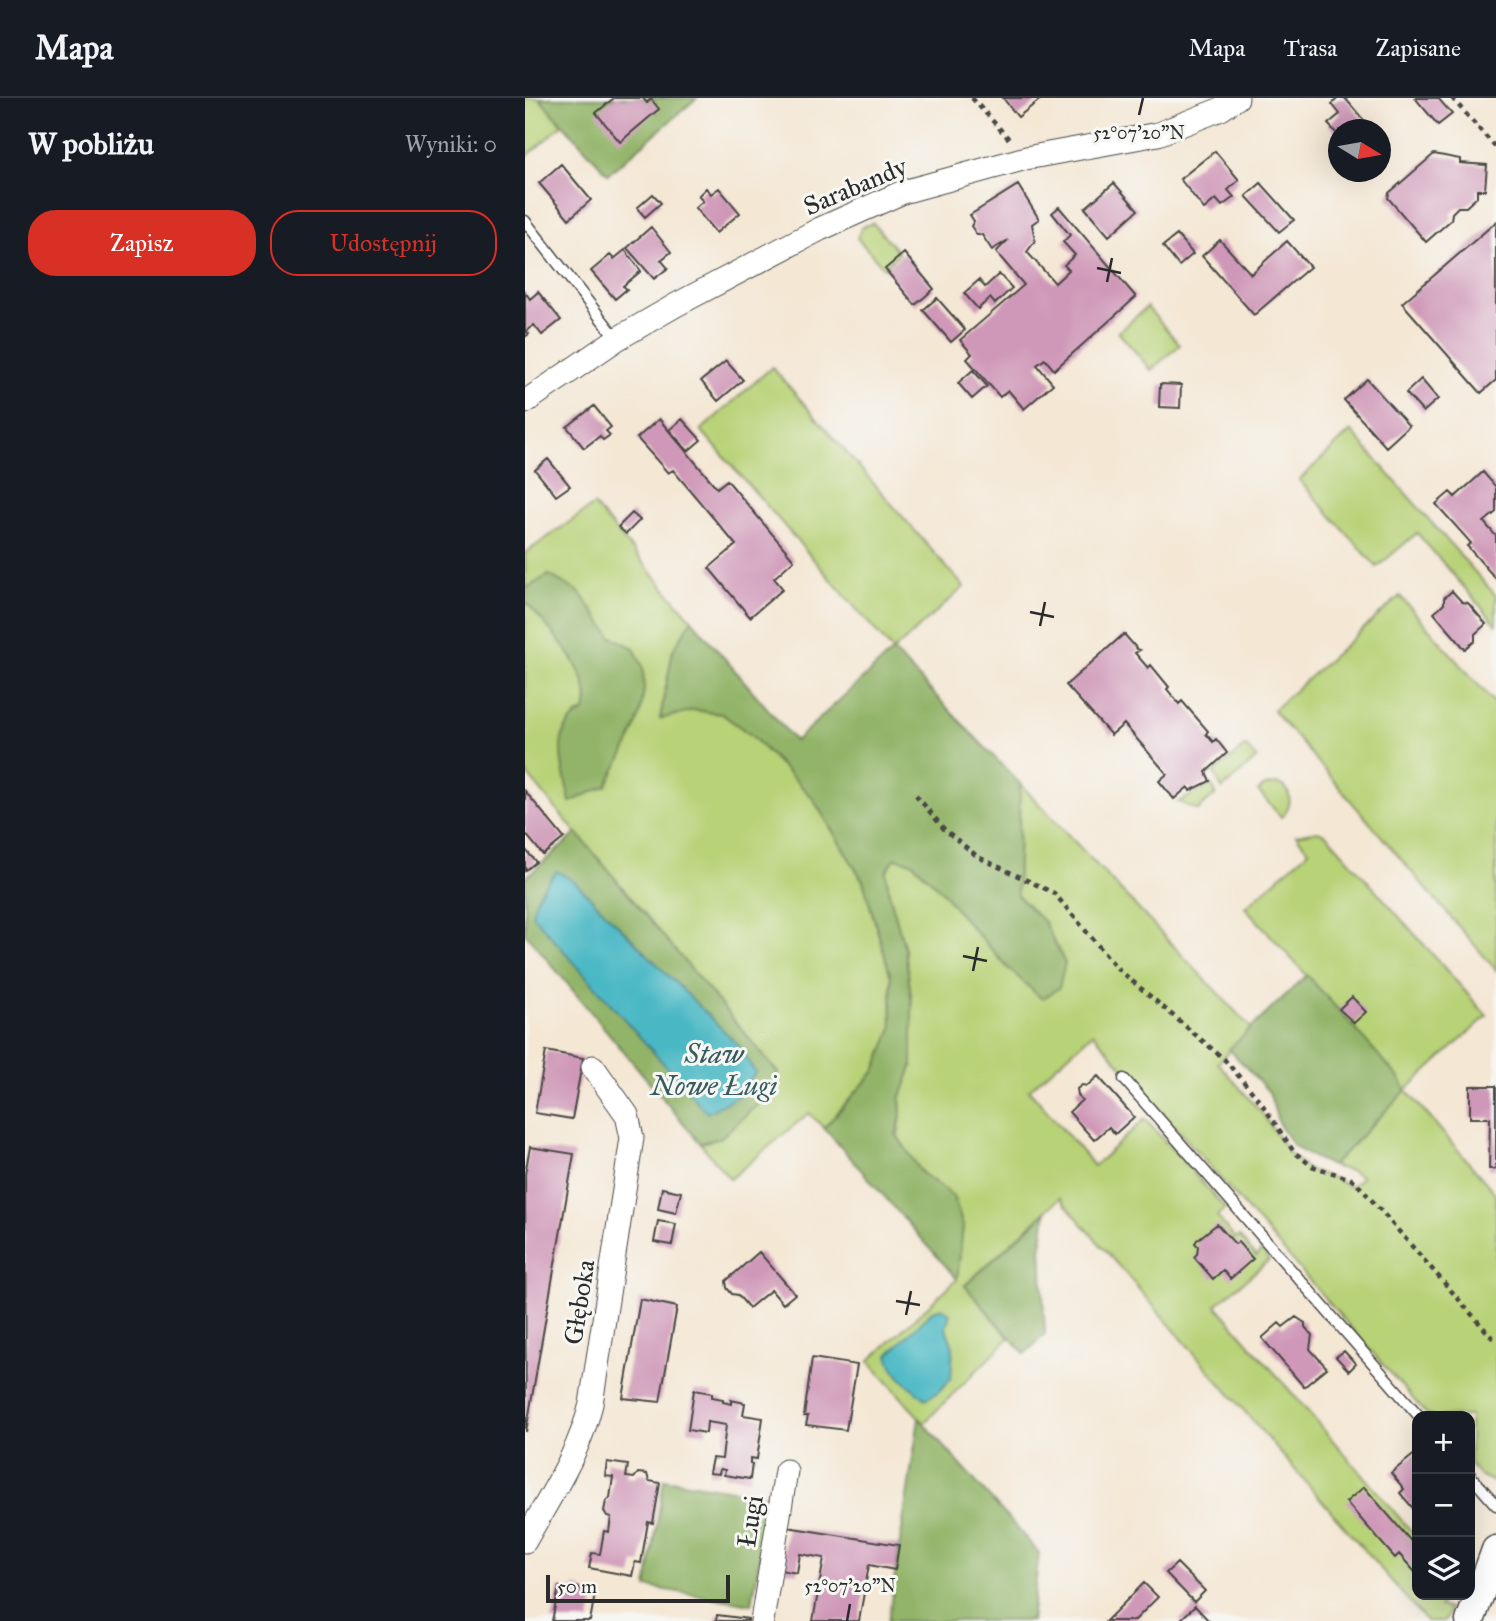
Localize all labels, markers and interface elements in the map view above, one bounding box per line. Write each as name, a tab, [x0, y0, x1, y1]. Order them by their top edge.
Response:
text: Mapa	[35, 28, 113, 68]
text: Mapa	[1188, 33, 1246, 63]
text: Trasa	[1284, 33, 1337, 63]
text: Zapisane	[1375, 33, 1461, 63]
north arrow	[1328, 119, 1391, 182]
text: 52°07'20"N	[1093, 122, 1185, 144]
text: W pobliżu	[28, 126, 154, 162]
text: Wyniki: 0	[405, 130, 497, 158]
street label: Sarabandy	[798, 150, 912, 222]
button: Zapisz	[28, 210, 256, 276]
button: Udostępnij	[270, 210, 497, 276]
water label: Staw Nowe Ługi	[649, 1036, 777, 1103]
street label: Głęboka	[557, 1257, 602, 1347]
map controls	[1412, 1411, 1475, 1600]
button: +	[1412, 1411, 1475, 1474]
button: −	[1412, 1474, 1475, 1537]
street label: Ługi	[730, 1493, 770, 1549]
button: layers	[1412, 1537, 1475, 1600]
scale bar	[546, 1572, 730, 1604]
text: 50 m	[557, 1575, 597, 1598]
text: 52°07'20"N	[804, 1575, 896, 1597]

